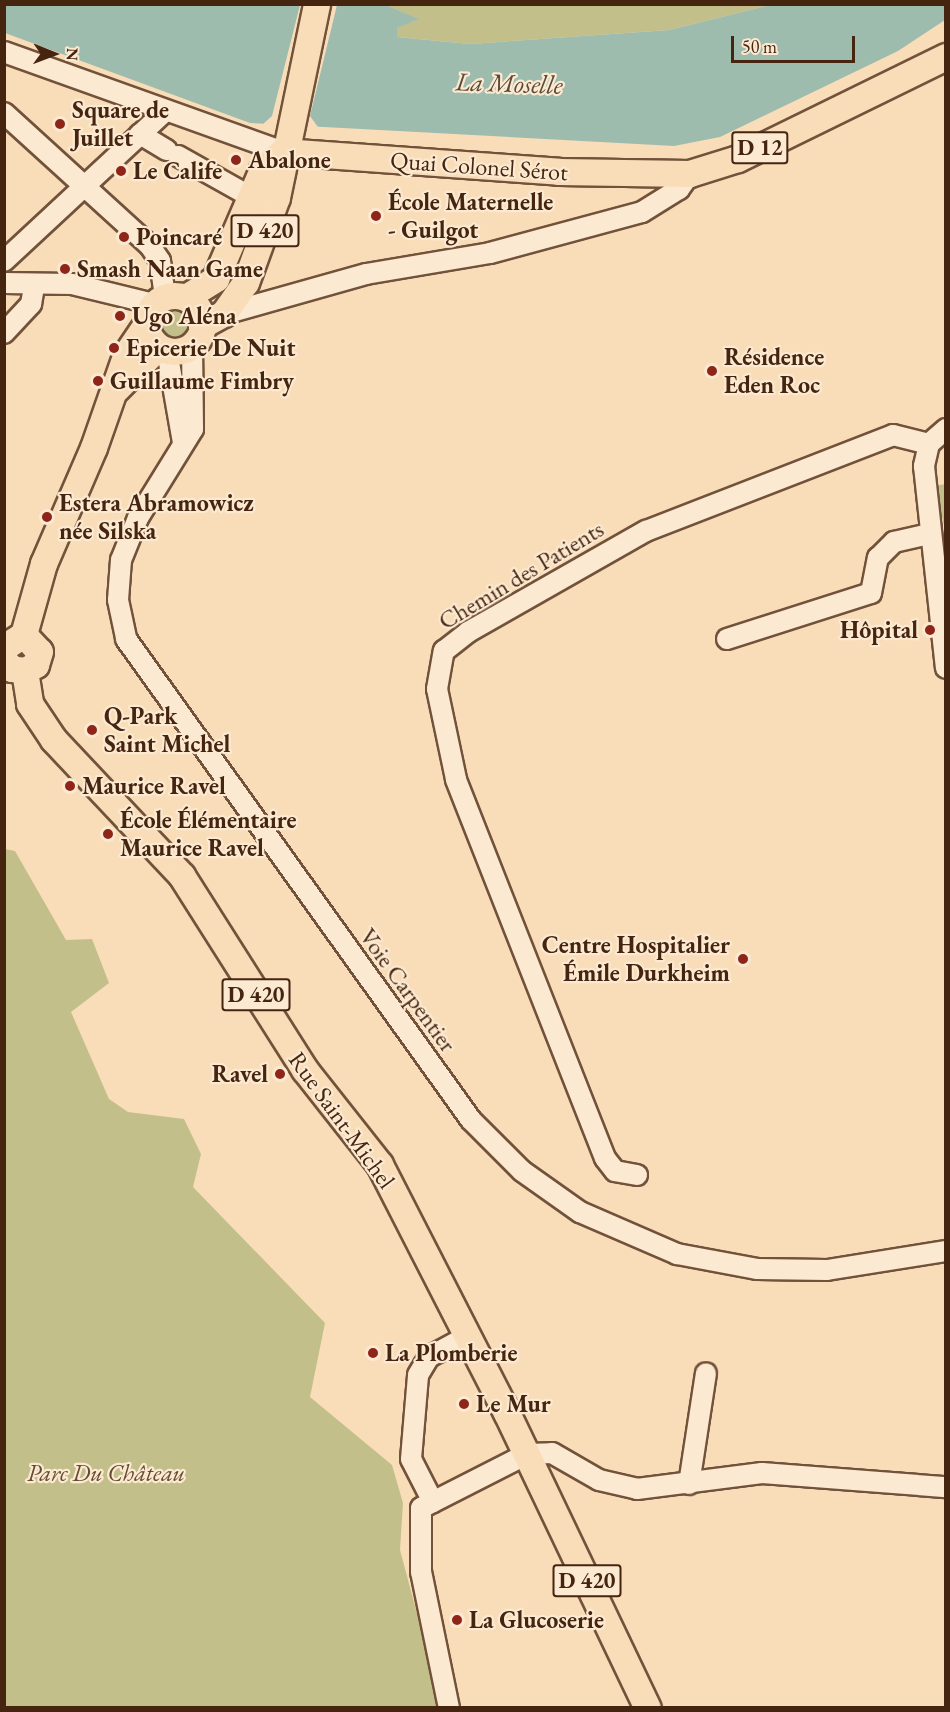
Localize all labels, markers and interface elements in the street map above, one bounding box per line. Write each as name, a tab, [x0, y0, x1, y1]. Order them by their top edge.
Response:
north arrow	[24, 24, 84, 84]
scale bar	[734, 24, 858, 62]
text: 50 m	[742, 35, 777, 58]
text: N	[62, 48, 83, 61]
water label: La Moselle	[455, 67, 563, 101]
place label: Square de Juillet	[72, 96, 169, 152]
marker: Square de Juillet	[53, 117, 67, 131]
road number: D 12	[730, 129, 790, 167]
street label: Quai Colonel Sérot	[389, 145, 569, 187]
place label: Abalone	[248, 146, 331, 174]
marker: Abalone	[229, 153, 243, 167]
place label: Le Calife	[133, 157, 222, 185]
marker: Le Calife	[114, 164, 128, 178]
place label: École Maternelle - Guilgot	[388, 188, 553, 244]
marker: École Maternelle - Guilgot	[369, 209, 383, 223]
road number: D 420	[230, 212, 300, 250]
place label: Poincaré	[136, 223, 222, 251]
marker: Poincaré	[117, 230, 131, 244]
place label: Smash Naan Game	[77, 255, 263, 283]
marker: Smash Naan Game	[58, 262, 72, 276]
place label: Ugo Aléna	[132, 302, 237, 330]
marker: Ugo Aléna	[113, 309, 127, 323]
place label: Epicerie De Nuit	[126, 334, 295, 362]
marker: Epicerie De Nuit	[107, 341, 121, 355]
place label: Résidence Eden Roc	[724, 343, 824, 399]
marker: Résidence Eden Roc	[705, 364, 719, 378]
place label: Guillaume Fimbry	[110, 367, 294, 395]
marker: Guillaume Fimbry	[91, 374, 105, 388]
place label: Estera Abramowicz née Silska	[59, 489, 254, 545]
marker: Estera Abramowicz née Silska	[40, 510, 54, 524]
street label: Chemin des Patients	[433, 514, 609, 636]
place label: Hôpital	[840, 616, 918, 644]
marker: Hôpital	[923, 623, 937, 637]
place label: Q-Park Saint Michel	[104, 702, 230, 758]
marker: Q-Park Saint Michel	[85, 723, 99, 737]
place label: Maurice Ravel	[82, 772, 226, 800]
marker: Maurice Ravel	[63, 779, 77, 793]
place label: École Élémentaire Maurice Ravel	[120, 806, 296, 862]
marker: École Élémentaire Maurice Ravel	[101, 827, 115, 841]
street label: Voie Carpentier	[354, 923, 462, 1057]
place label: Centre Hospitalier Émile Durkheim	[542, 931, 730, 987]
marker: Centre Hospitalier Émile Durkheim	[734, 950, 752, 968]
road number: D 420	[222, 976, 290, 1014]
street label: Rue Saint-Michel	[283, 1046, 401, 1194]
place label: Ravel	[212, 1060, 268, 1088]
marker: Ravel	[273, 1067, 287, 1081]
place label: La Plomberie	[385, 1339, 517, 1367]
marker: La Plomberie	[366, 1346, 380, 1360]
place label: Le Mur	[476, 1390, 551, 1418]
marker: Le Mur	[457, 1397, 471, 1411]
park label: Parc Du Château	[27, 1459, 185, 1487]
road number: D 420	[552, 1562, 622, 1600]
place label: La Glucoserie	[469, 1606, 604, 1634]
marker: La Glucoserie	[450, 1613, 464, 1627]

